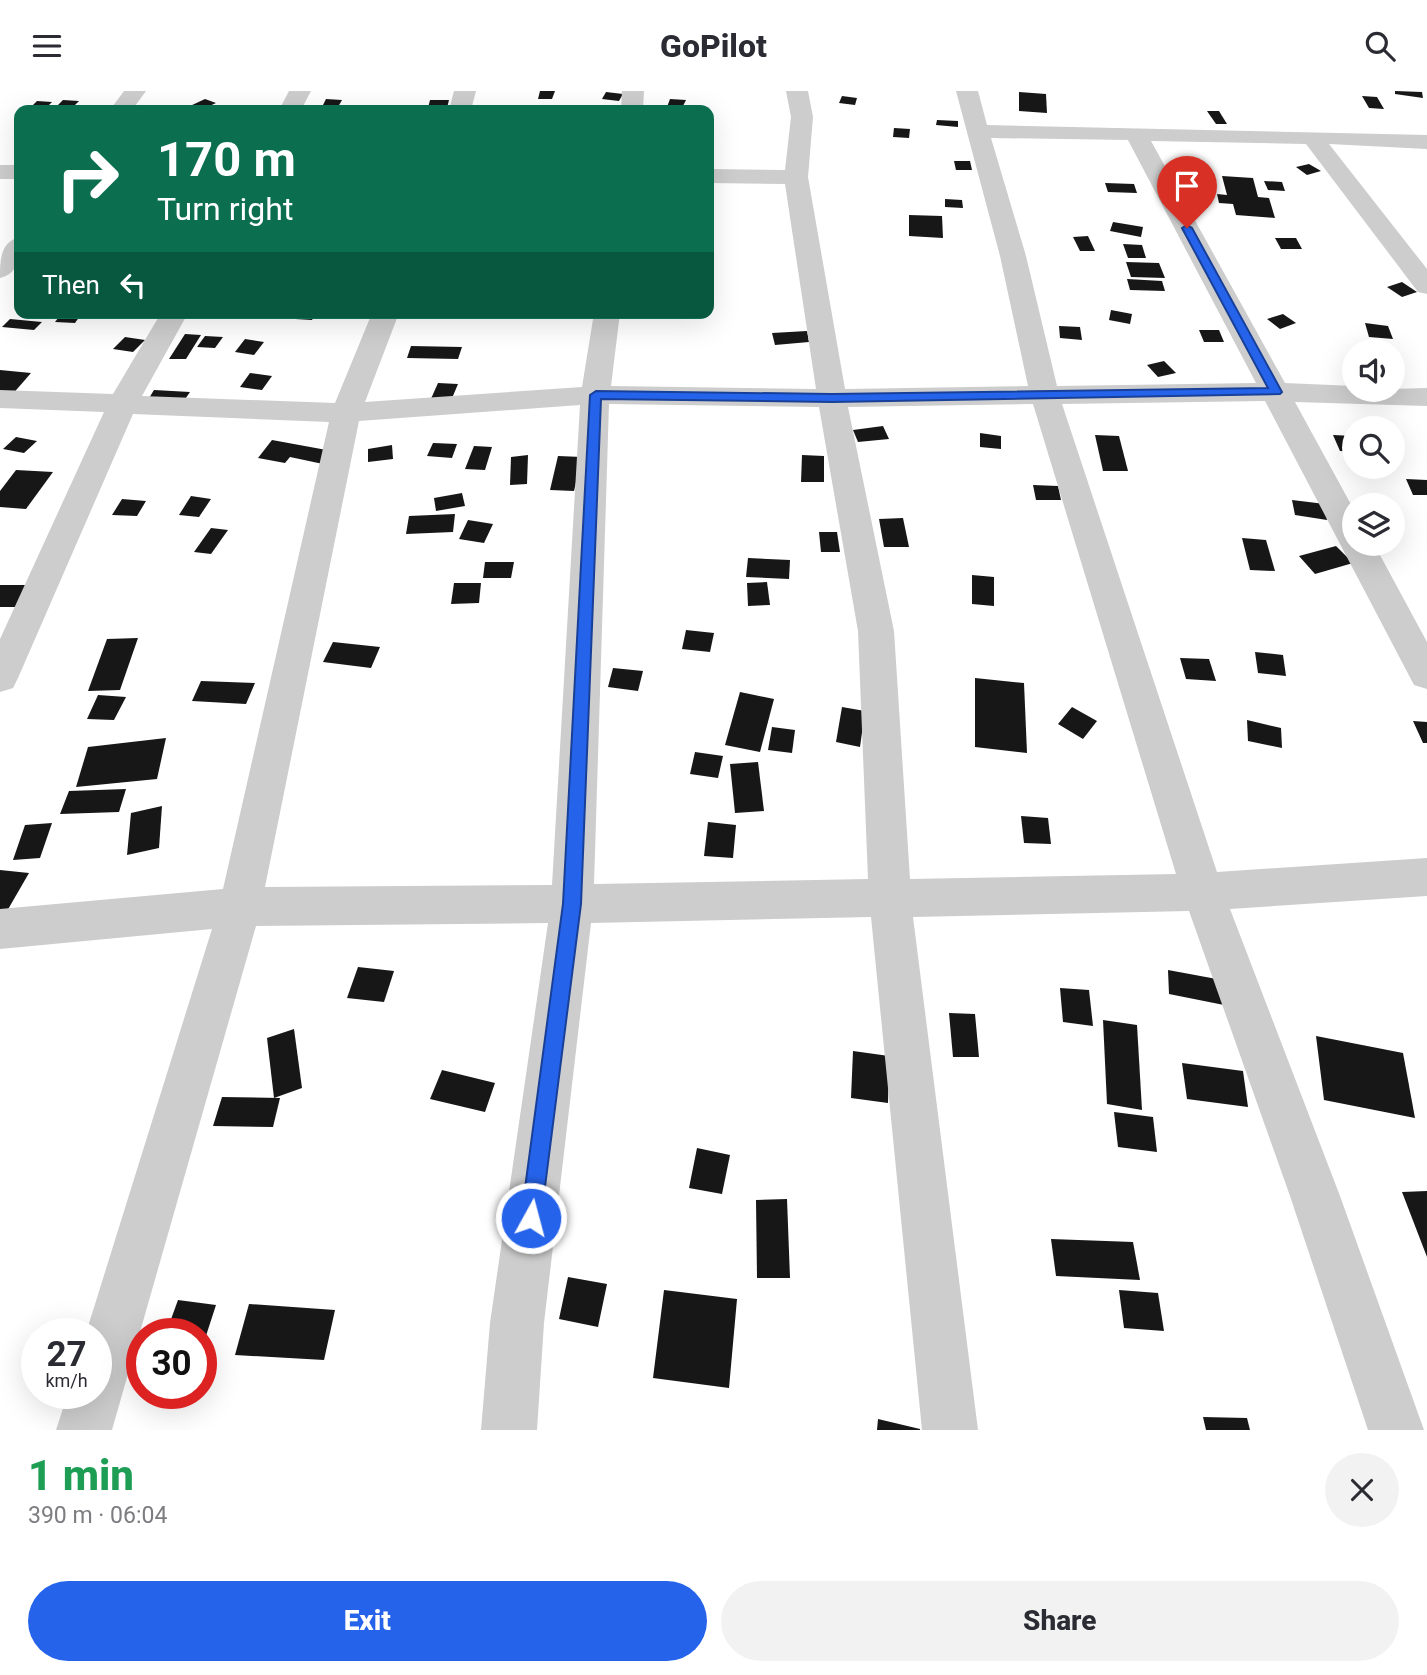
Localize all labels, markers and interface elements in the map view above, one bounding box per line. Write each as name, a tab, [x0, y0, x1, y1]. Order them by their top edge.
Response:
icon: menu	[28, 27, 66, 65]
text: GoPilot	[660, 27, 767, 65]
icon: search	[1361, 27, 1399, 65]
text: 170 m	[157, 131, 296, 188]
icon: right	[42, 133, 133, 224]
pin	[1157, 156, 1217, 228]
icon: arrive	[1168, 167, 1206, 205]
text: Turn right	[157, 190, 293, 228]
icon: left	[114, 266, 152, 304]
text: Then	[42, 270, 100, 300]
map controls	[1342, 339, 1405, 556]
button: sound	[1342, 339, 1405, 402]
button: search	[1342, 416, 1405, 479]
button: layers	[1342, 493, 1405, 556]
position arrow	[494, 1181, 568, 1255]
speed limit sign: 30	[126, 1318, 217, 1409]
text: 27	[46, 1334, 87, 1375]
text: km/h	[45, 1370, 88, 1391]
text: 1 min	[28, 1451, 134, 1500]
button: close	[1325, 1453, 1399, 1527]
text: 390 m · 06:04	[28, 1502, 167, 1529]
button: Exit	[28, 1581, 707, 1661]
button: Share	[721, 1581, 1399, 1661]

